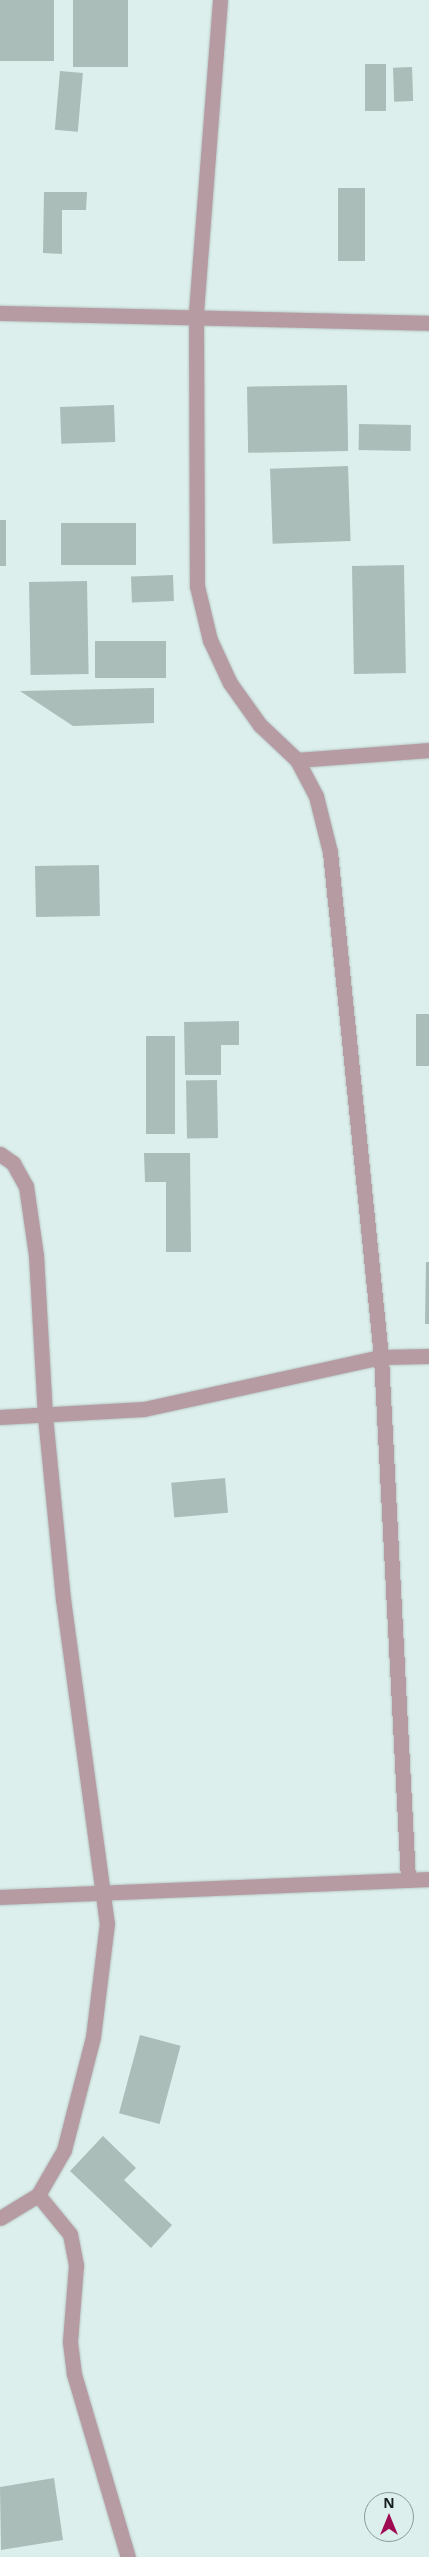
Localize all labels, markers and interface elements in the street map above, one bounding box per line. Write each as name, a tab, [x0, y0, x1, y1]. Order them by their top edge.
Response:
north arrow	[364, 2492, 414, 2542]
text: N	[383, 2493, 395, 2512]

